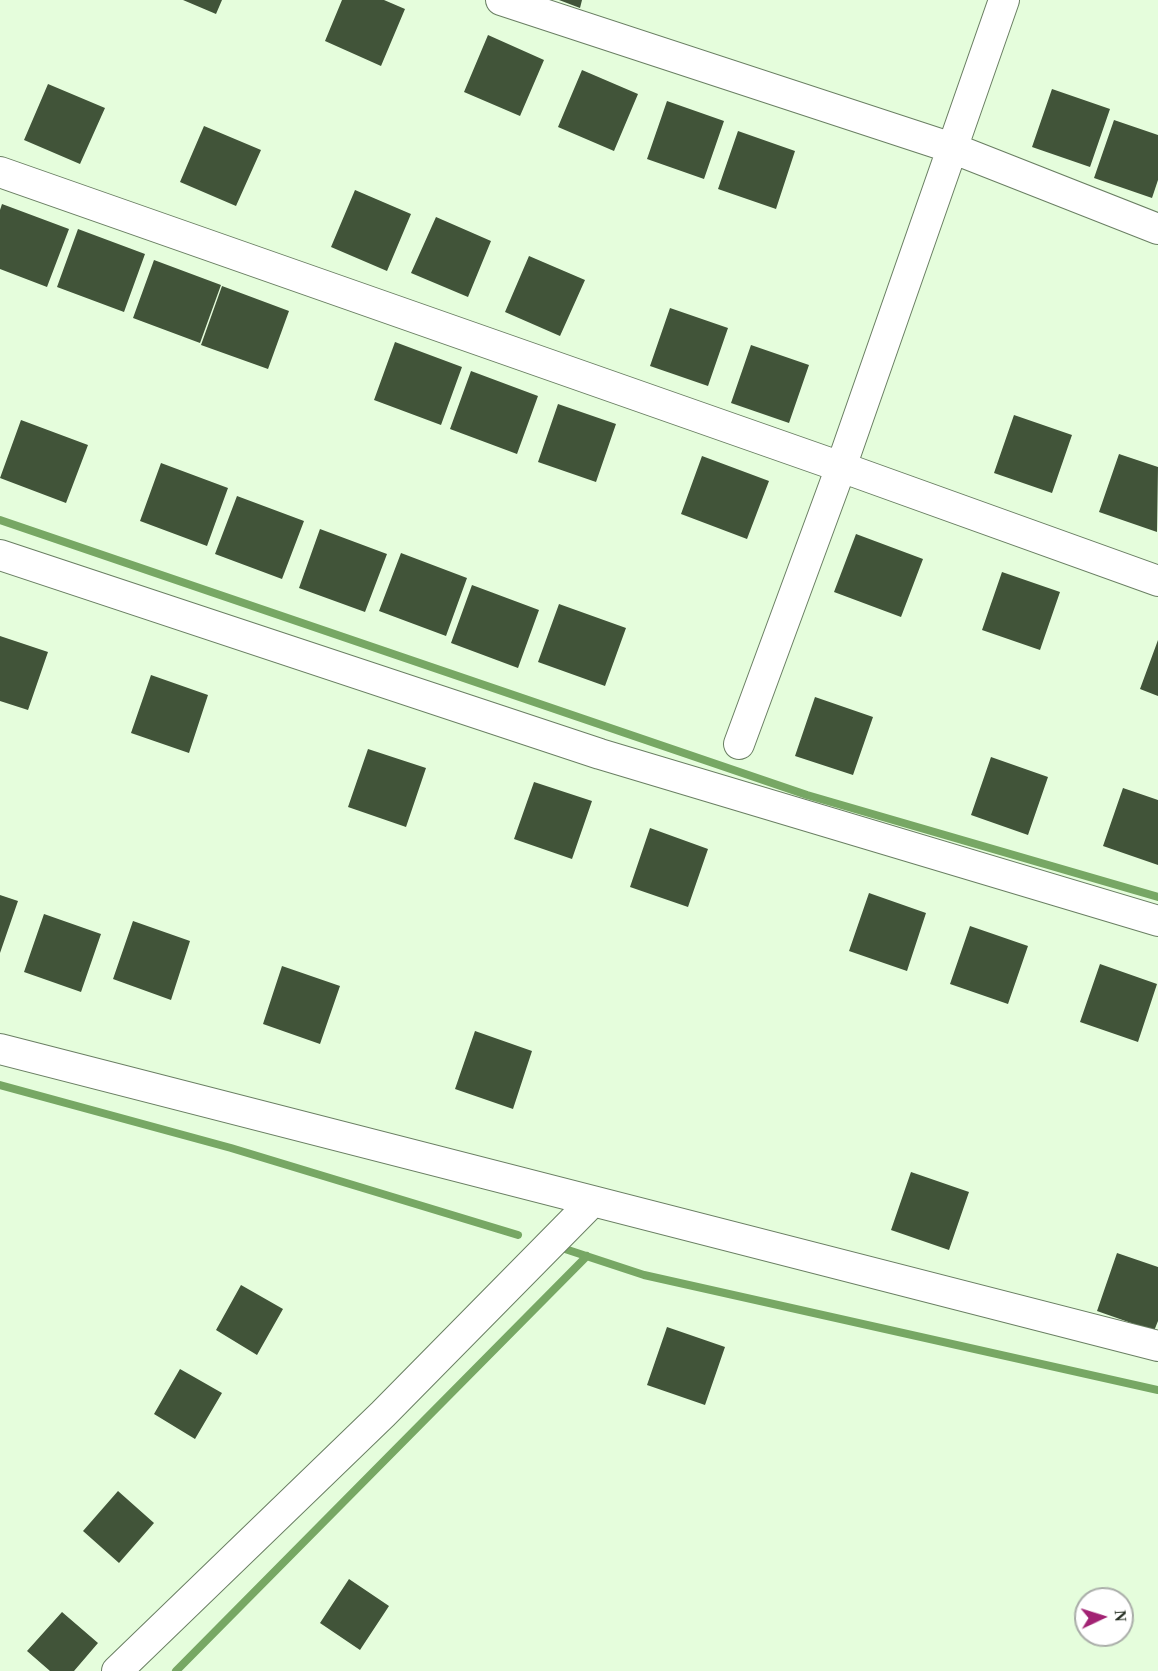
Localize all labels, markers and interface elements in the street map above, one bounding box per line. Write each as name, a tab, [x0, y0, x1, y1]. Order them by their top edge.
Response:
north arrow	[1074, 1587, 1134, 1647]
text: N	[1112, 1609, 1129, 1622]

